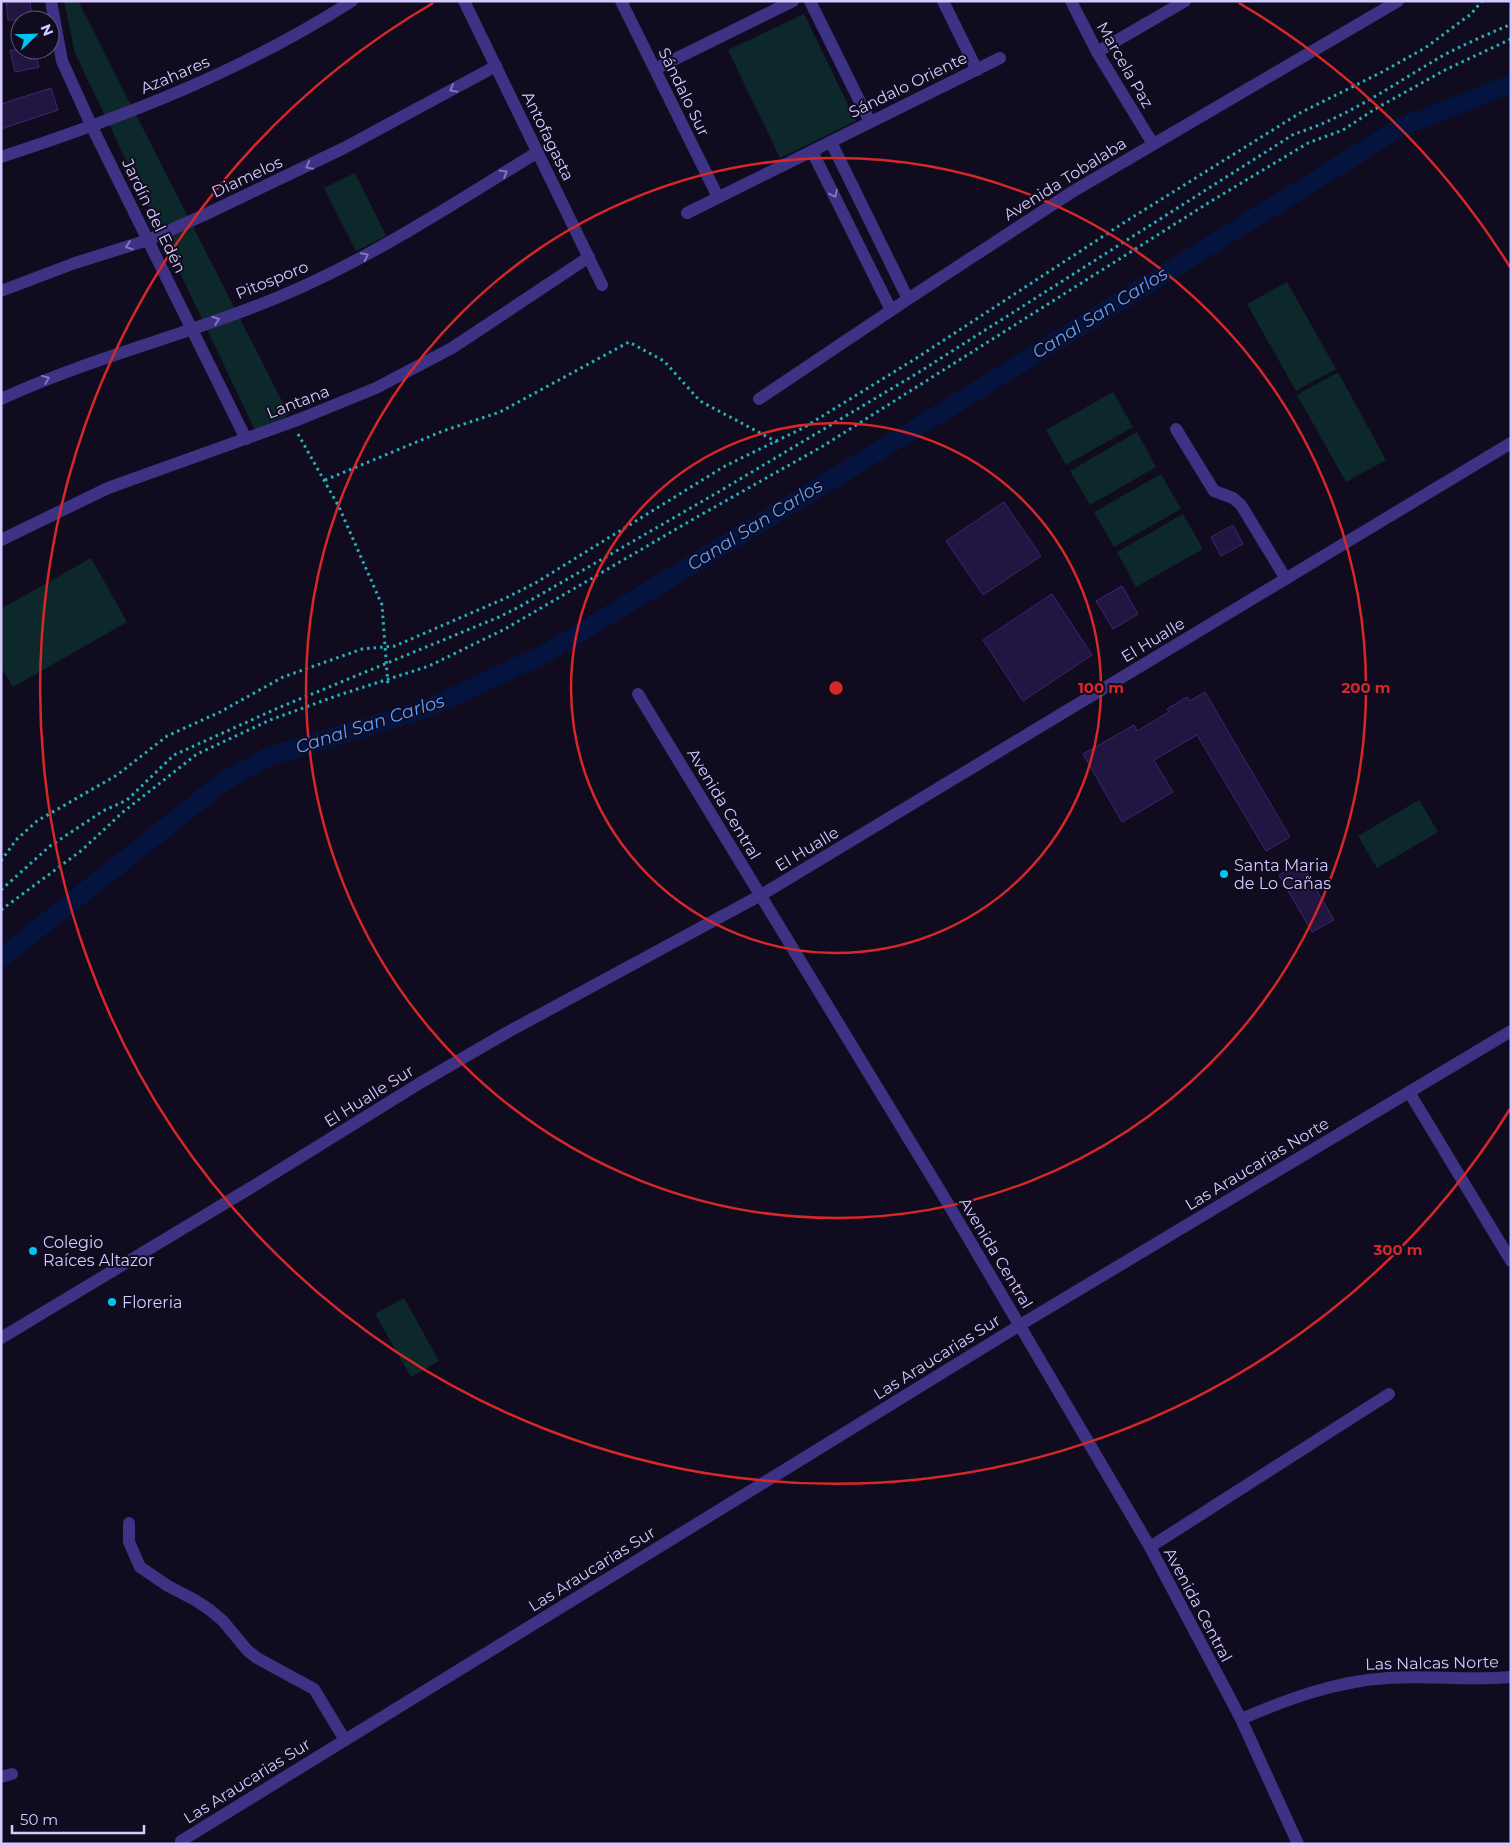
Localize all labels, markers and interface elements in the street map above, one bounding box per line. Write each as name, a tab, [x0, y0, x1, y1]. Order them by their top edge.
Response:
north arrow	[10, 10, 60, 60]
street label: Marcela Paz	[1093, 19, 1157, 111]
text: N	[36, 21, 57, 39]
street label: Sándalo Sur	[654, 45, 714, 139]
street label: Sándalo Oriente	[846, 48, 970, 122]
street label: Azahares	[138, 52, 212, 98]
one-way arrow	[449, 83, 458, 93]
street label: Antofagasta	[518, 88, 578, 184]
street label: Avenida Tobalaba	[1000, 134, 1130, 224]
street label: Diamelos	[209, 152, 286, 202]
street label: Jardín del Edén	[118, 155, 190, 276]
one-way arrow	[306, 159, 315, 169]
one-way arrow	[499, 169, 508, 179]
one-way arrow	[828, 189, 838, 198]
one-way arrow	[125, 240, 134, 250]
one-way arrow	[360, 252, 369, 262]
street label: Pitosporo	[233, 257, 311, 303]
water label: Canal San Carlos	[1028, 262, 1172, 364]
one-way arrow	[211, 316, 219, 326]
one-way arrow	[41, 375, 50, 386]
street label: Lantana	[264, 381, 332, 423]
water label: Canal San Carlos	[683, 474, 827, 576]
street label: El Hualle	[1118, 614, 1188, 666]
text: 100 m	[1078, 678, 1124, 697]
text: 200 m	[1341, 678, 1391, 697]
centre of rings	[827, 679, 845, 697]
water label: Canal San Carlos	[293, 689, 448, 758]
street label: Avenida Central	[683, 745, 765, 863]
street label: El Hualle	[772, 823, 842, 875]
place label: Santa Maria de Lo Cañas	[1234, 856, 1331, 893]
marker: Santa Maria de Lo Cañas	[1218, 868, 1230, 880]
street label: El Hualle Sur	[321, 1061, 417, 1131]
street label: Las Araucarias Norte	[1182, 1114, 1332, 1214]
street label: Avenida Central	[955, 1194, 1037, 1312]
place label: Colegio Raíces Altazor	[43, 1233, 155, 1270]
text: 300 m	[1372, 1240, 1423, 1259]
marker: Colegio Raíces Altazor	[27, 1245, 39, 1257]
place label: Floreria	[122, 1293, 182, 1312]
marker: Floreria	[106, 1296, 118, 1308]
street label: Las Araucarias Sur	[870, 1310, 1004, 1404]
street label: Las Araucarias Sur	[525, 1522, 659, 1616]
street label: Avenida Central	[1160, 1545, 1236, 1665]
street label: Las Nalcas Norte	[1365, 1652, 1499, 1674]
street label: Las Araucarias Sur	[180, 1734, 314, 1828]
scale bar	[12, 1802, 145, 1834]
text: 50 m	[20, 1810, 58, 1829]

